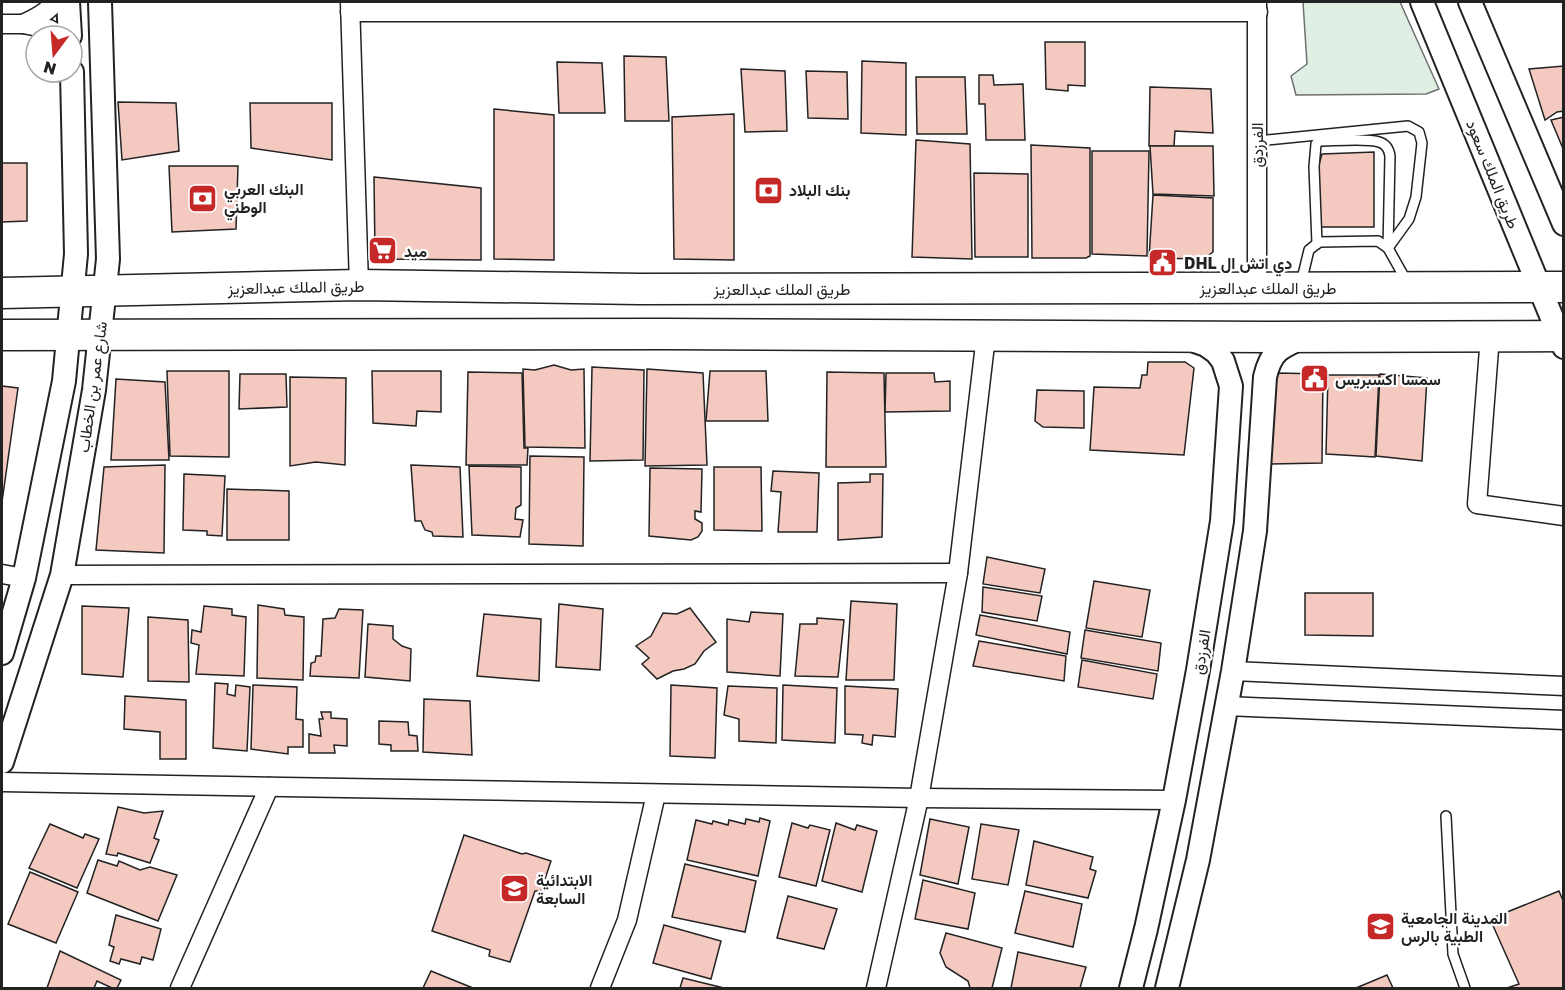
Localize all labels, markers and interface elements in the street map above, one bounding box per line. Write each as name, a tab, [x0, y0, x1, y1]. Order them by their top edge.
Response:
north arrow	[24, 24, 84, 84]
text: N	[41, 57, 58, 80]
street label: طريق الملك سعود	[1461, 117, 1524, 232]
street label: الفرزدق	[1247, 122, 1268, 168]
bank icon: بنك البلاد	[752, 174, 784, 206]
place label: البنك العربي الوطني	[224, 179, 304, 221]
place label: بنك البلاد	[789, 180, 850, 200]
bank icon: البنك العربي الوطني	[187, 182, 219, 214]
supermarket icon: ميد	[367, 235, 399, 267]
place label: ميد	[404, 241, 427, 261]
public building icon: DHL دي اتش ال	[1147, 247, 1179, 279]
place label: DHL دي اتش ال	[1184, 253, 1292, 277]
street label: طريق الملك عبدالعزيز	[226, 276, 365, 299]
street label: طريق الملك عبدالعزيز	[1199, 278, 1336, 299]
street label: طريق الملك عبدالعزيز	[713, 279, 850, 300]
street label: شارع عمر بن الخطاب	[73, 320, 113, 454]
public building icon: سمسا اكسبريس	[1298, 363, 1330, 395]
place label: سمسا اكسبريس	[1335, 369, 1441, 390]
street label: الفرزدق	[1188, 628, 1215, 676]
place label: الابتدائية السابعة	[536, 870, 592, 908]
school or university icon: الابتدائية السابعة	[499, 873, 531, 905]
place label: المدينة الجامعية الطبية بالرس	[1401, 908, 1507, 947]
school or university icon: المدينة الجامعية الطبية بالرس	[1364, 911, 1396, 943]

